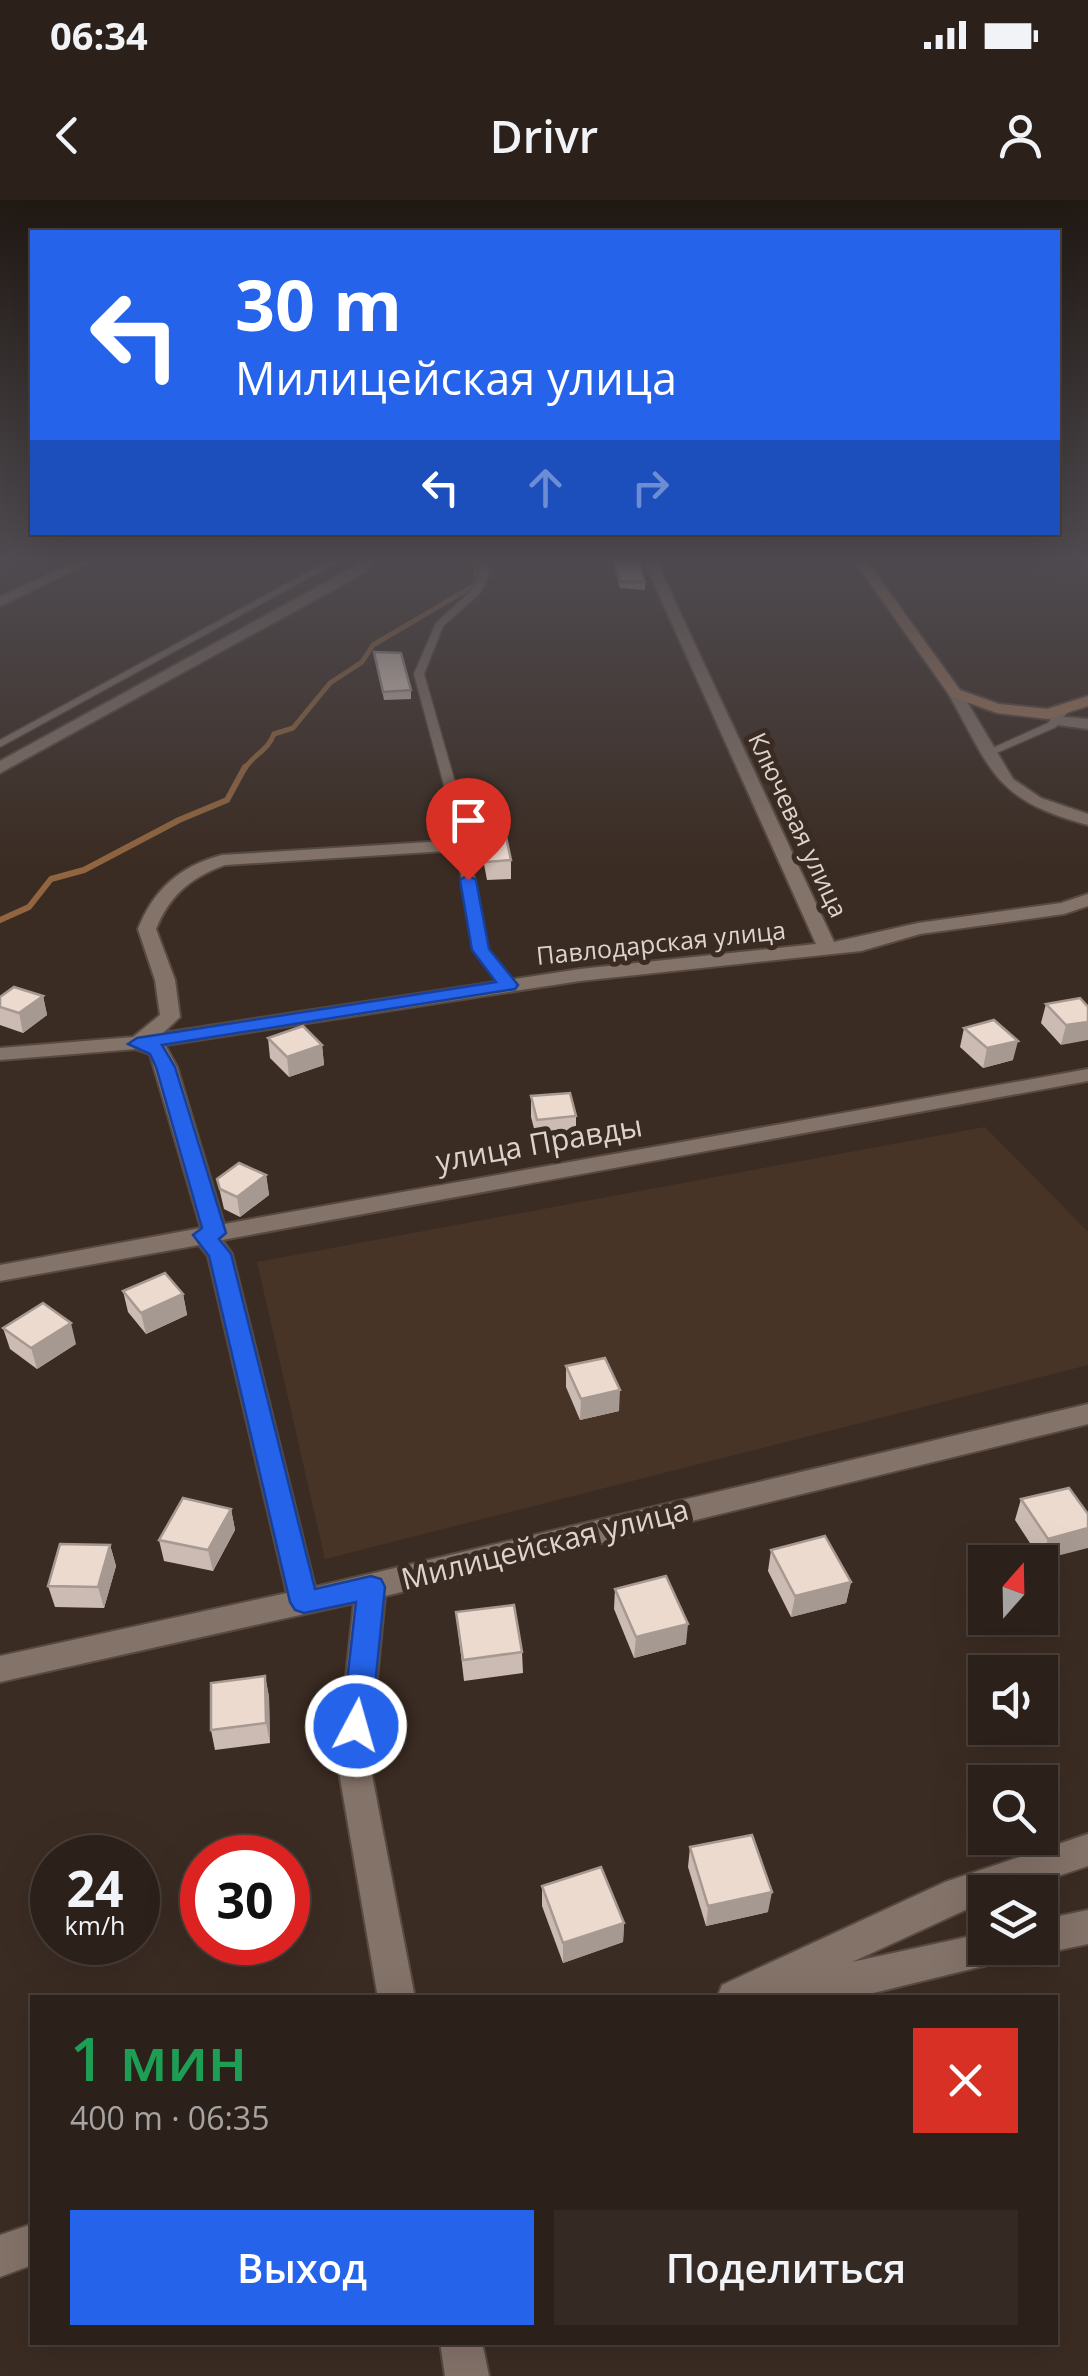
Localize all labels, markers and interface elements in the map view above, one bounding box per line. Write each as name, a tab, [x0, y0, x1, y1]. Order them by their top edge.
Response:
text: 06:34	[50, 9, 148, 61]
text: Drivr	[490, 105, 598, 166]
icon: back	[40, 108, 95, 163]
icon: person	[993, 108, 1048, 163]
text: 30 m	[235, 256, 402, 352]
icon: left	[70, 270, 200, 400]
text: Милицейская улица	[235, 347, 677, 408]
icon: left	[413, 460, 468, 515]
icon: ahead	[518, 460, 573, 515]
icon: right	[623, 460, 678, 515]
street label: Ключевая улица	[741, 727, 857, 923]
pin	[426, 778, 511, 881]
icon: arrive	[441, 793, 496, 848]
street label: Павлодарская улица	[534, 912, 787, 972]
street label: улица Правды	[432, 1104, 645, 1181]
street label: Милицейская улица	[397, 1488, 693, 1599]
north arrow	[968, 1545, 1058, 1635]
map controls	[968, 1545, 1058, 1965]
button: sound	[968, 1655, 1058, 1745]
position arrow	[304, 1674, 408, 1778]
button: search	[968, 1765, 1058, 1855]
speed limit sign: 30	[180, 1835, 310, 1965]
text: 24	[66, 1854, 124, 1922]
button: layers	[968, 1875, 1058, 1965]
text: km/h	[65, 1908, 125, 1942]
text: 1 мин	[70, 2017, 247, 2099]
button: close	[913, 2028, 1018, 2133]
text: 400 m · 06:35	[70, 2096, 269, 2139]
button: Выход	[70, 2210, 534, 2325]
button: Поделиться	[554, 2210, 1018, 2325]

